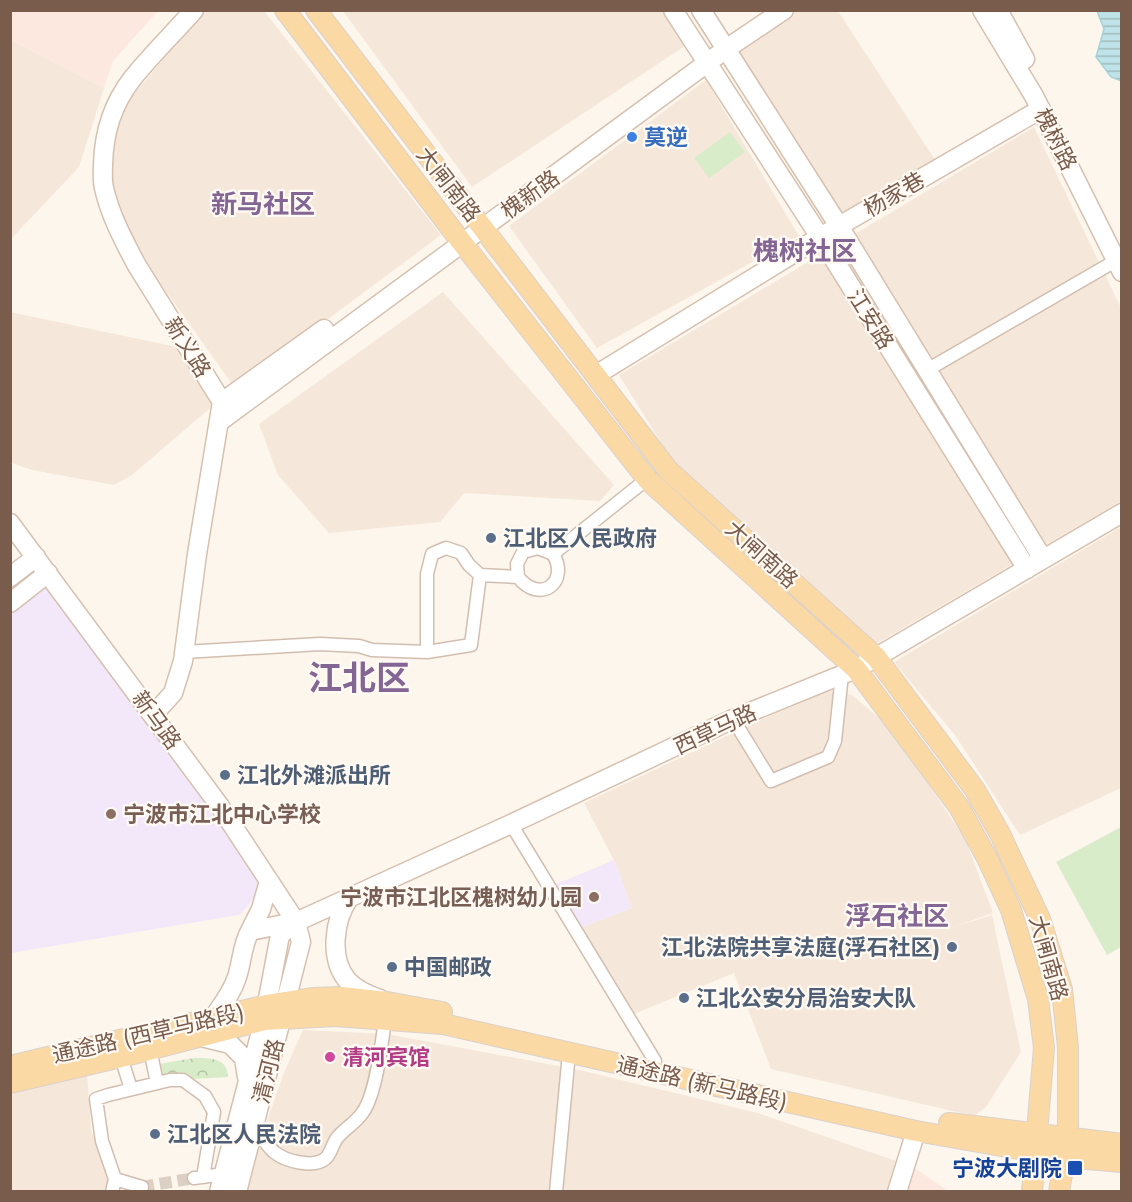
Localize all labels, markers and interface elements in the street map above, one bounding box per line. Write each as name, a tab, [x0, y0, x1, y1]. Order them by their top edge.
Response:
street label: 槐树路	[1027, 102, 1085, 176]
place label: 莫逆	[644, 121, 688, 153]
marker: 莫逆	[625, 130, 639, 144]
street label: 大闸南路	[409, 139, 489, 229]
street label: 槐新路	[494, 162, 566, 226]
street label: 杨家巷	[857, 164, 931, 224]
district label: 新马社区	[211, 185, 315, 223]
district label: 槐树社区	[753, 232, 857, 270]
street label: 江安路	[840, 283, 902, 355]
street label: 新义路	[157, 311, 219, 383]
street label: 大闸南路	[719, 513, 805, 595]
place label: 江北区人民政府	[503, 522, 657, 554]
marker: 江北区人民政府	[484, 531, 498, 545]
district label: 江北区	[308, 654, 410, 703]
street label: 新马路	[125, 684, 189, 756]
street label: 西草马路	[668, 696, 762, 762]
place label: 江北外滩派出所	[237, 759, 391, 791]
marker: 江北外滩派出所	[218, 768, 232, 782]
place label: 宁波市江北中心学校	[123, 798, 321, 830]
marker: 宁波市江北中心学校	[104, 807, 118, 821]
place label: 宁波市江北区槐树幼儿园	[340, 881, 582, 913]
marker: 宁波市江北区槐树幼儿园	[587, 890, 601, 904]
district label: 浮石社区	[845, 897, 949, 935]
street label: 大闸南路	[1021, 911, 1077, 1005]
place label: 江北法院共享法庭(浮石社区)	[661, 931, 940, 963]
marker: 江北法院共享法庭(浮石社区)	[945, 940, 959, 954]
place label: 中国邮政	[404, 951, 492, 983]
marker: 中国邮政	[385, 960, 399, 974]
place label: 江北公安分局治安大队	[696, 982, 916, 1014]
marker: 江北公安分局治安大队	[677, 991, 691, 1005]
street label: 通途路 (西草马路段)	[49, 995, 247, 1071]
street label: 清河路	[244, 1035, 292, 1107]
place label: 清河宾馆	[342, 1041, 430, 1073]
street label: 通途路 (新马路段)	[614, 1048, 790, 1118]
marker: 清河宾馆	[323, 1050, 337, 1064]
place label: 江北区人民法院	[167, 1118, 321, 1150]
marker: 江北区人民法院	[148, 1127, 162, 1141]
place label: 宁波大剧院	[952, 1152, 1062, 1184]
marker: 宁波大剧院	[1066, 1159, 1084, 1177]

